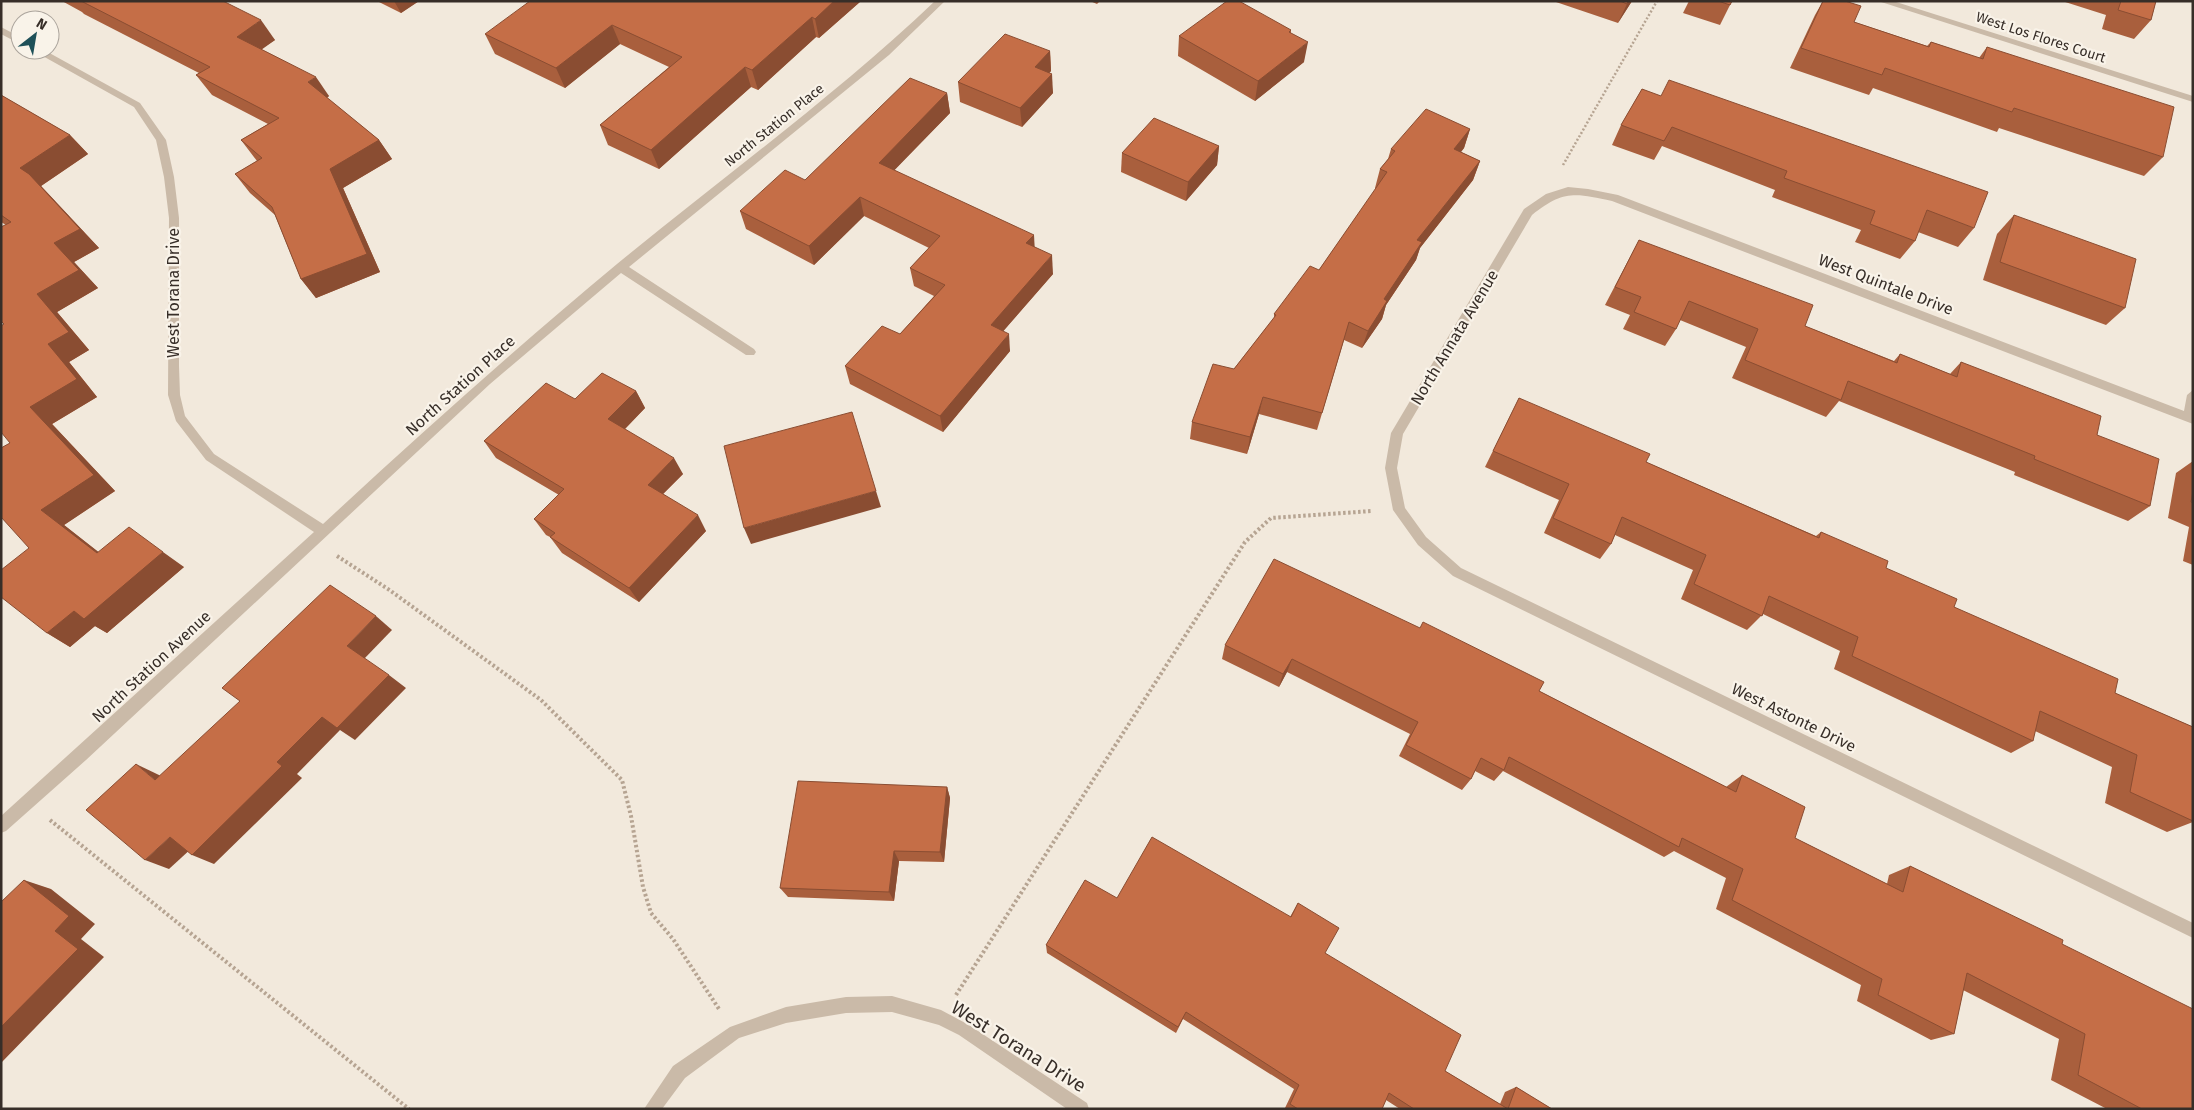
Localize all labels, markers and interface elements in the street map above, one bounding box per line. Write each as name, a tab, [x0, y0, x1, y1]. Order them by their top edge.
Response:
street label: West Los Flores Court	[1974, 8, 2109, 67]
north arrow	[10, 10, 60, 60]
text: N	[33, 15, 50, 34]
street label: North Station Place	[721, 80, 827, 171]
street label: West Torana Drive	[164, 228, 183, 358]
street label: West Quintale Drive	[1816, 250, 1956, 319]
street label: North Annata Avenue	[1407, 266, 1502, 408]
street label: North Station Place	[402, 331, 519, 440]
street label: North Station Avenue	[88, 606, 215, 726]
street label: West Astonte Drive	[1728, 679, 1859, 756]
street label: West Torana Drive	[947, 996, 1090, 1097]

